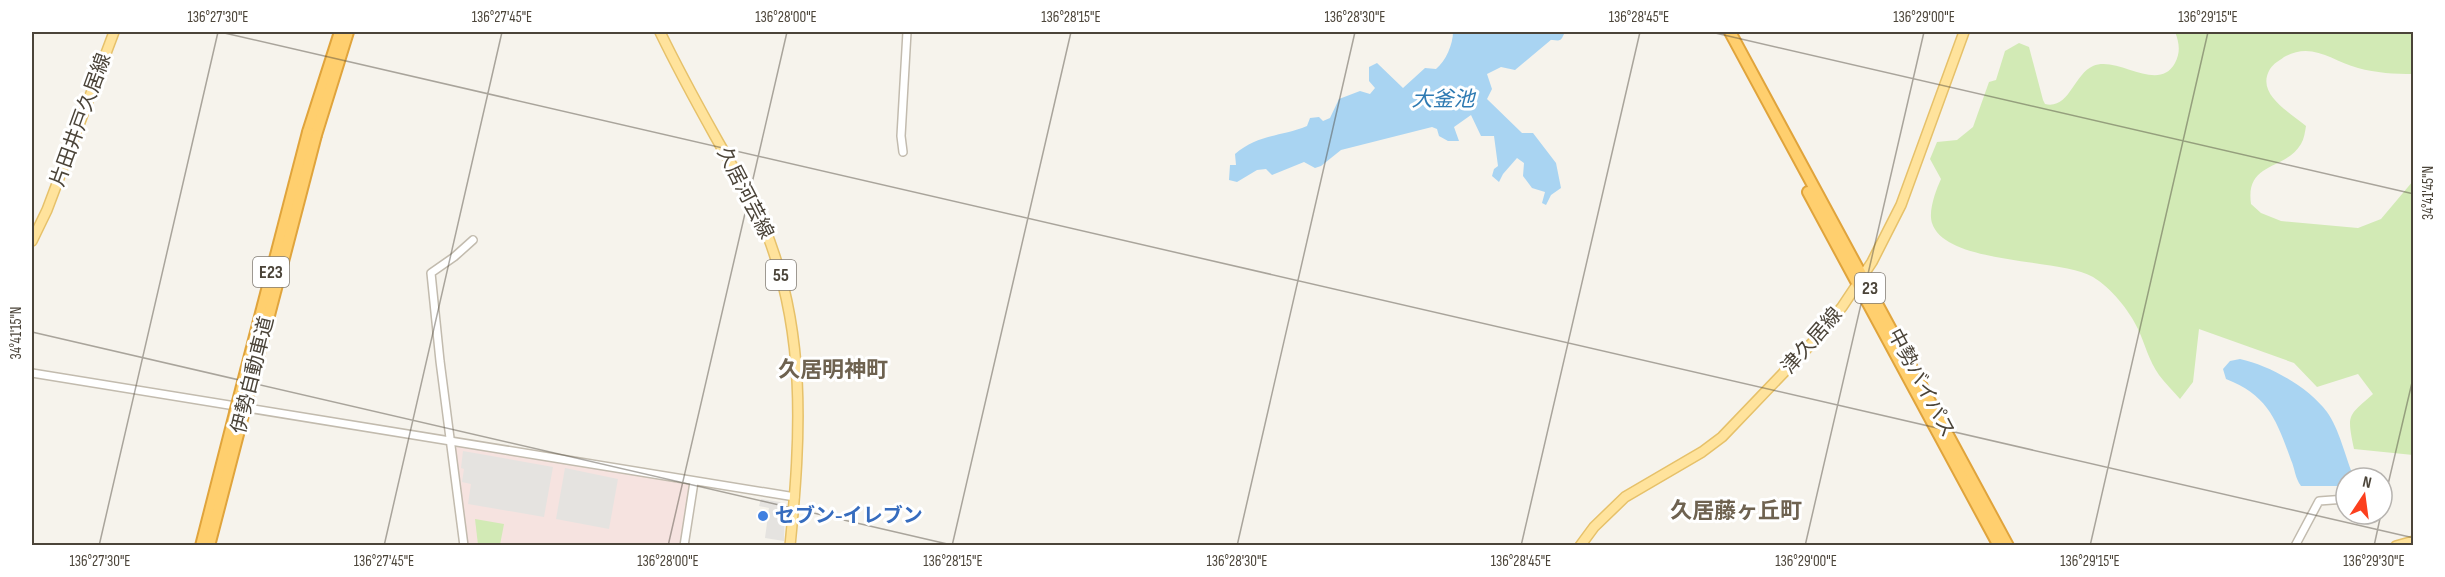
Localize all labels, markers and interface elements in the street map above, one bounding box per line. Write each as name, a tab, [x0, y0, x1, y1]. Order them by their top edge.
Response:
text: 136°27'30"E	[187, 8, 249, 27]
text: 136°27'45"E	[472, 8, 532, 27]
text: 136°28'00"E	[755, 8, 817, 27]
text: 136°28'15"E	[1041, 8, 1101, 27]
text: 136°28'30"E	[1324, 8, 1386, 27]
text: 136°28'45"E	[1609, 8, 1669, 27]
text: 136°29'00"E	[1893, 8, 1955, 27]
text: 136°29'15"E	[2178, 8, 2238, 27]
street label: 片田井戸久居線	[46, 50, 116, 190]
water label: 大釜池	[1412, 87, 1476, 112]
street label: 久居河芸線	[712, 143, 778, 243]
text: 34°41'45"N	[2419, 166, 2438, 220]
road number: E23	[253, 257, 289, 287]
road number: 55	[766, 260, 796, 290]
road number: 23	[1855, 273, 1885, 303]
street label: 津久居線	[1777, 303, 1847, 379]
text: 34°41'15"N	[7, 306, 26, 360]
street label: 伊勢自動車道	[227, 314, 279, 436]
street label: 中勢バイパス	[1882, 325, 1960, 441]
district label: 久居明神町	[778, 357, 888, 384]
north arrow	[2334, 466, 2394, 526]
text: N	[2361, 473, 2373, 493]
district label: 久居藤ヶ丘町	[1670, 498, 1802, 525]
place label: セブン-イレブン	[775, 504, 923, 528]
marker: セブン-イレブン	[756, 509, 770, 523]
text: 136°27'30"E	[69, 552, 131, 571]
text: 136°27'45"E	[354, 552, 414, 571]
text: 136°28'00"E	[637, 552, 699, 571]
text: 136°28'15"E	[923, 552, 983, 571]
text: 136°28'30"E	[1206, 552, 1268, 571]
text: 136°28'45"E	[1491, 552, 1551, 571]
text: 136°29'00"E	[1775, 552, 1837, 571]
text: 136°29'15"E	[2060, 552, 2120, 571]
text: 136°29'30"E	[2343, 552, 2405, 571]

